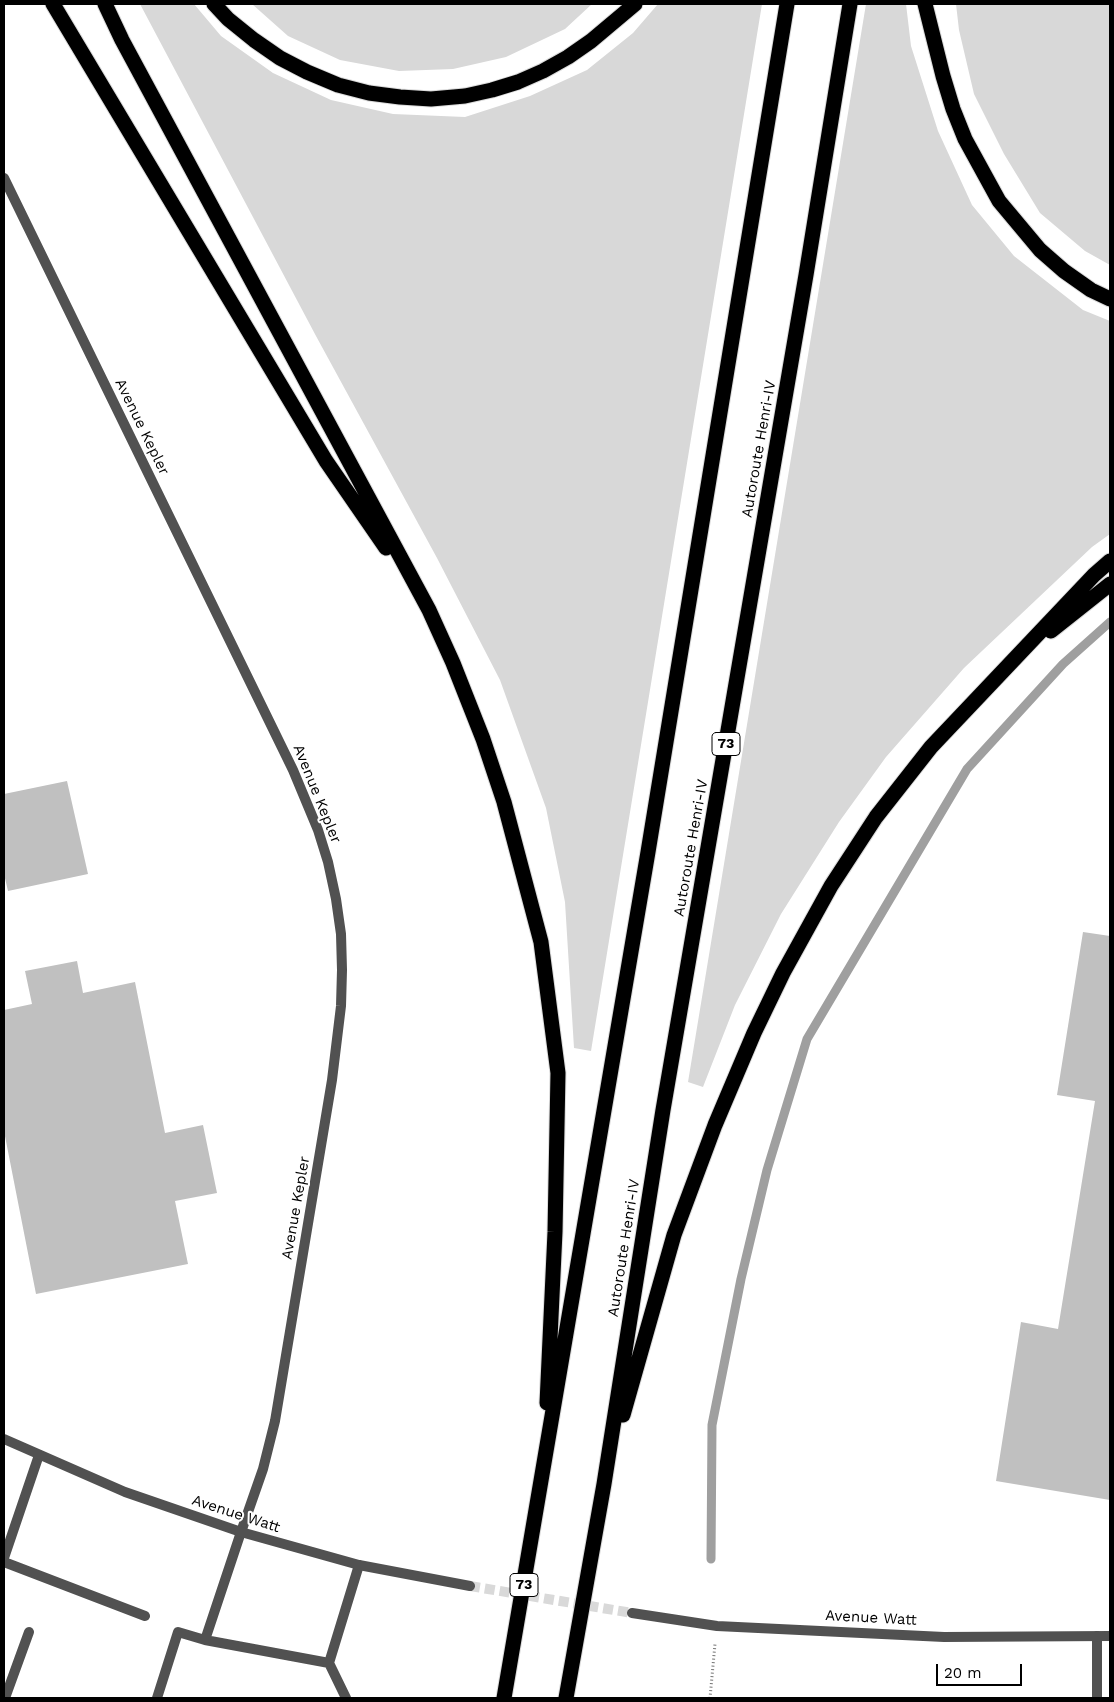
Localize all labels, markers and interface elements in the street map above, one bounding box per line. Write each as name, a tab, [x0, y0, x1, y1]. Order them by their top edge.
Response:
street label: Avenue Kepler	[111, 376, 173, 478]
street label: Autoroute Henri-IV	[738, 379, 780, 519]
road number: 73	[712, 732, 740, 756]
street label: Avenue Kepler	[289, 742, 345, 846]
street label: Autoroute Henri-IV	[670, 778, 712, 918]
street label: Avenue Kepler	[278, 1155, 314, 1261]
street label: Autoroute Henri-IV	[604, 1178, 644, 1318]
street label: Avenue Watt	[190, 1491, 282, 1537]
road number: 73	[510, 1574, 538, 1596]
street label: Avenue Watt	[825, 1607, 917, 1629]
scale bar	[939, 1654, 1025, 1686]
text: 20 m	[944, 1664, 982, 1682]

